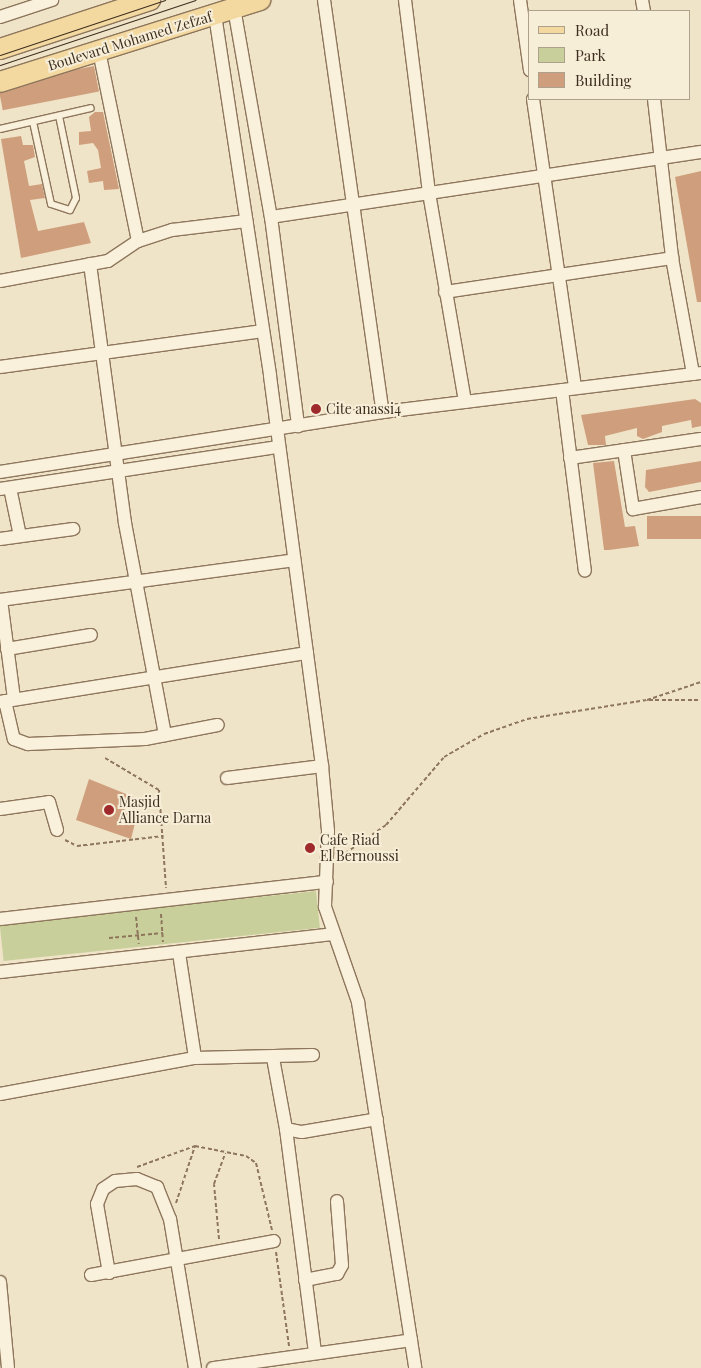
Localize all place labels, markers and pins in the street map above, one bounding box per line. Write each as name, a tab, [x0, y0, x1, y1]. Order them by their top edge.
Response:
place label: Cite anassi4	[326, 401, 401, 417]
marker: Cite anassi4	[310, 403, 322, 415]
place label: Masjid Alliance Darna	[119, 794, 211, 826]
marker: Masjid Alliance Darna	[103, 804, 115, 816]
place label: Cafe Riad El Bernoussi	[320, 832, 399, 864]
marker: Cafe Riad El Bernoussi	[304, 842, 316, 854]

